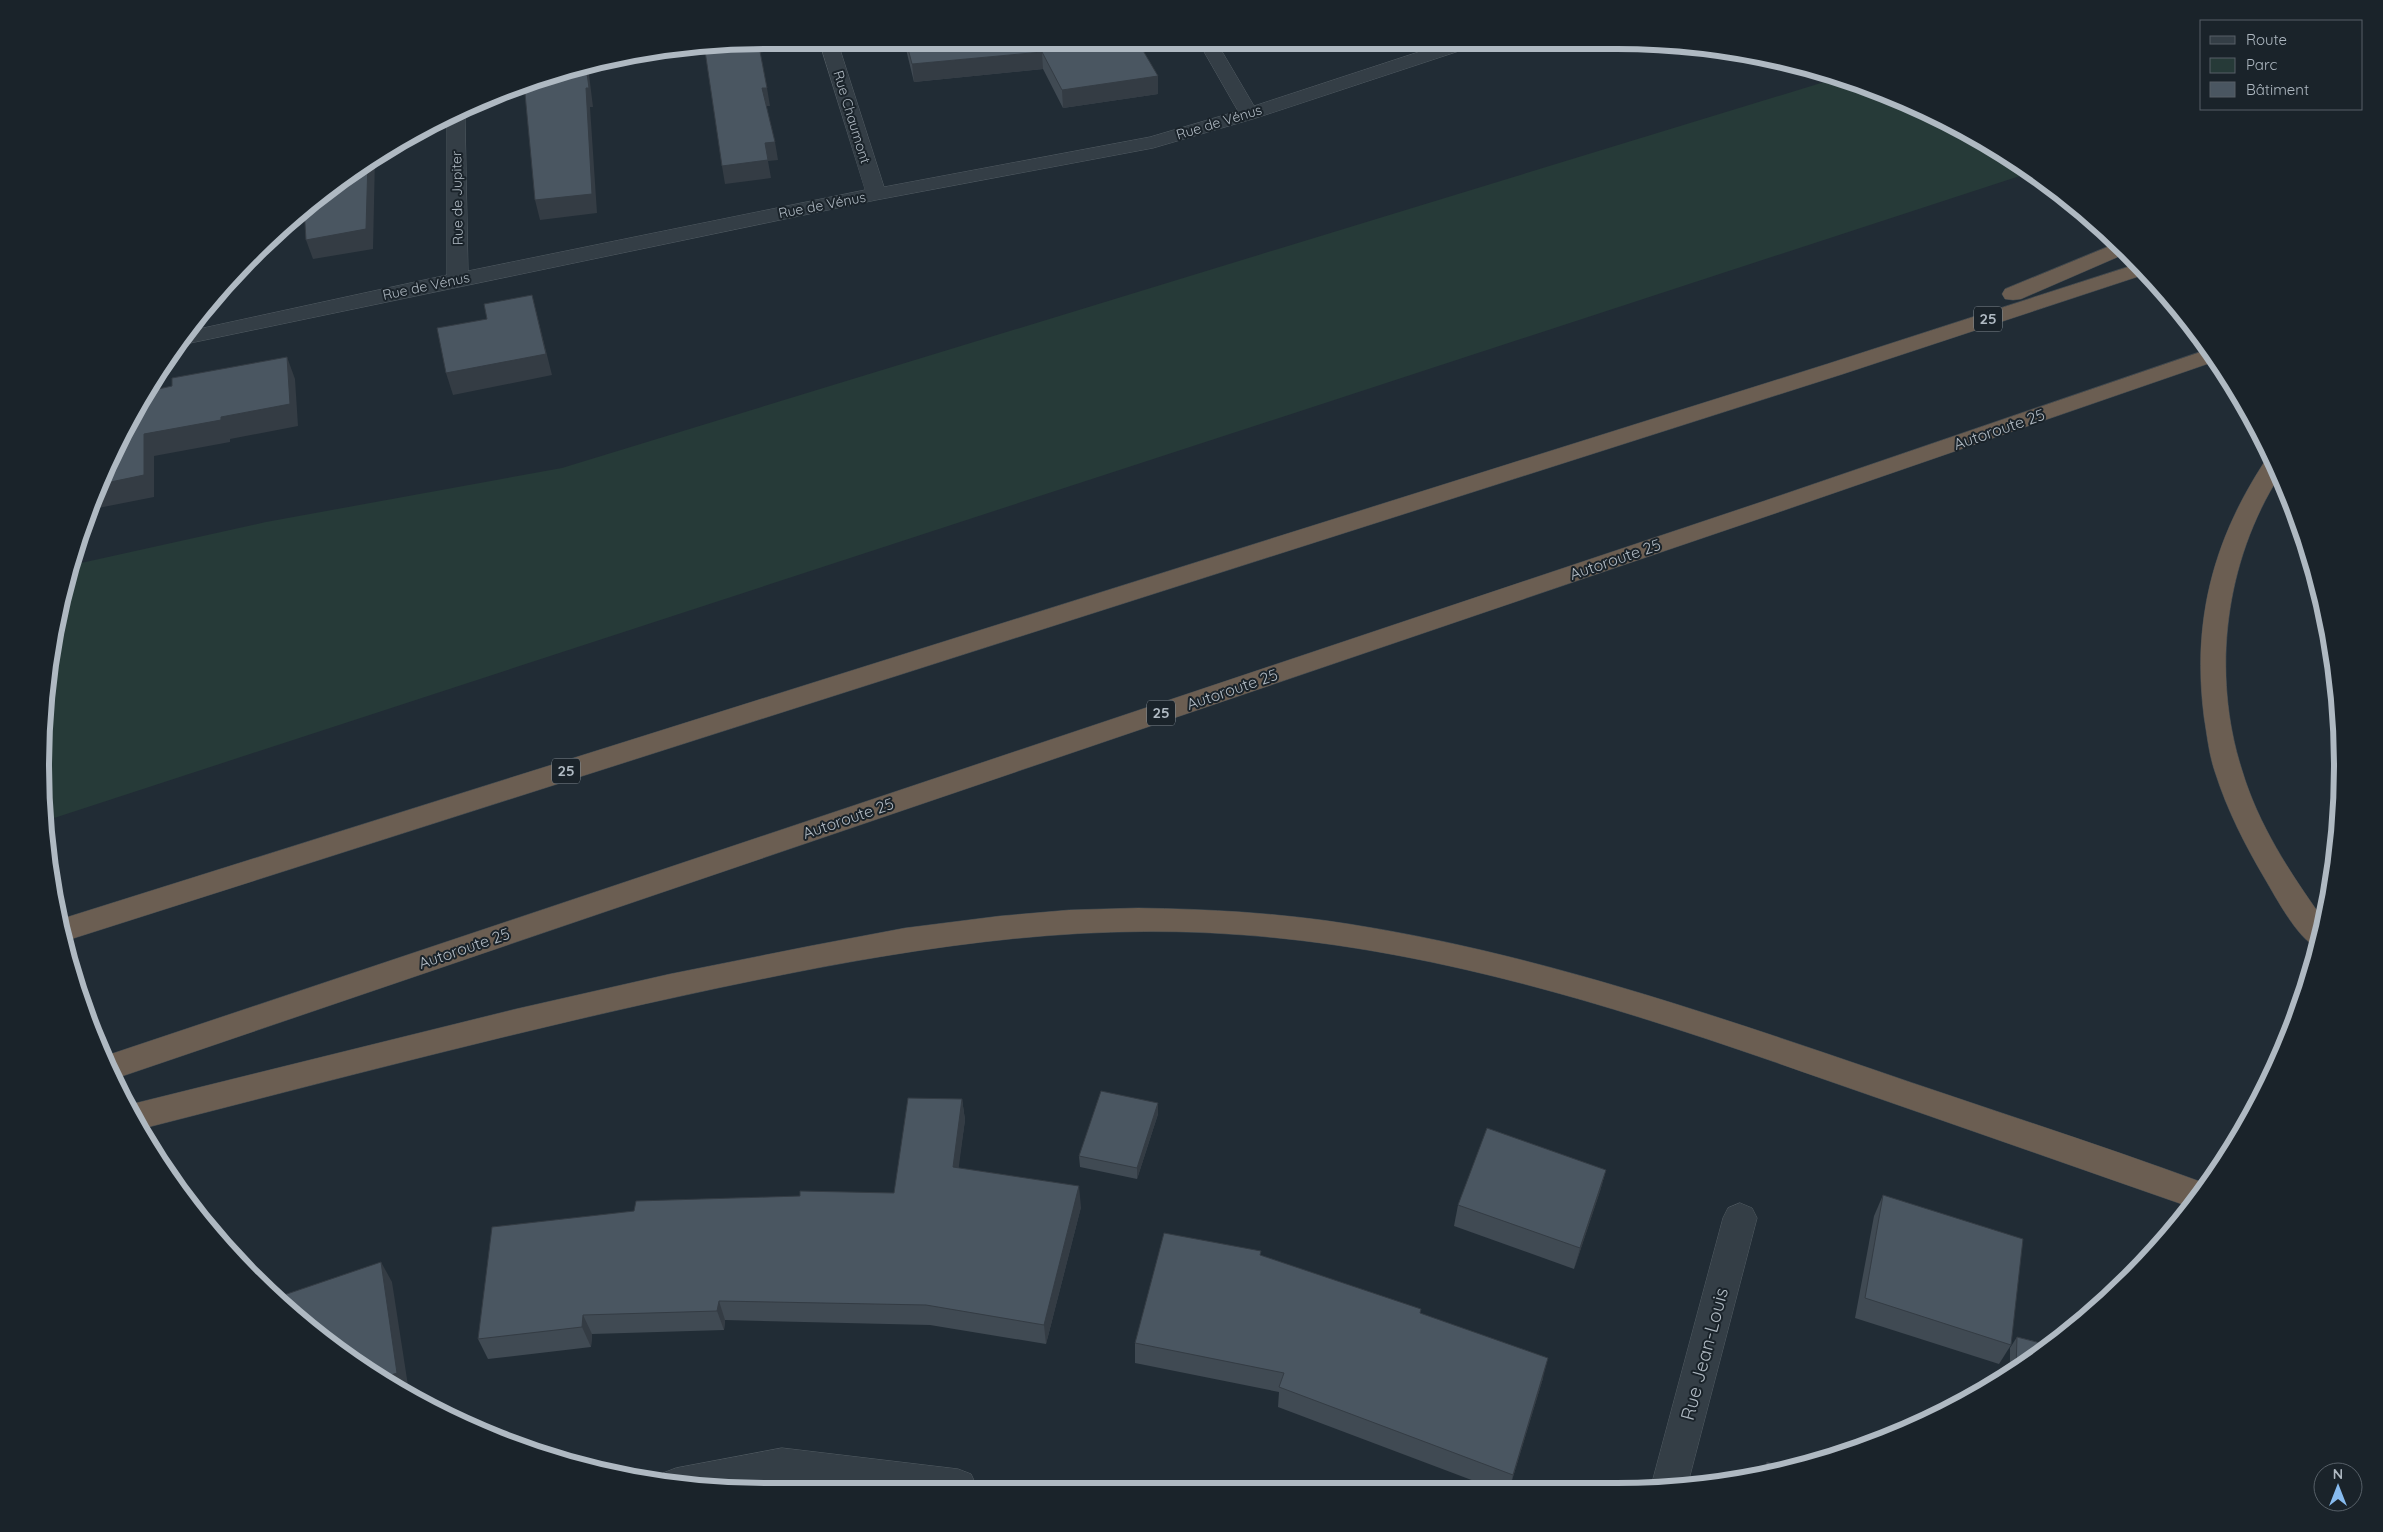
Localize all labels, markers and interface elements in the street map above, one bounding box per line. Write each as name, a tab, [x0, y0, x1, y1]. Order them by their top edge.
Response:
legend	[2200, 20, 2363, 110]
text: Route	[2246, 30, 2287, 49]
text: Parc	[2246, 55, 2277, 74]
street label: Rue Chaumont	[829, 68, 875, 166]
text: Bâtiment	[2246, 80, 2309, 99]
street label: Rue de Vénus	[1174, 100, 1264, 144]
street label: Rue de Jupiter	[447, 150, 467, 245]
street label: Rue de Vénus	[777, 188, 867, 222]
street label: Rue de Vénus	[381, 268, 471, 304]
road number: 25	[1974, 306, 2002, 332]
street label: Autoroute 25	[1951, 404, 2047, 454]
street label: Autoroute 25	[1567, 534, 1663, 584]
street label: Autoroute 25	[1184, 664, 1280, 714]
road number: 25	[1147, 700, 1175, 726]
road number: 25	[552, 758, 580, 784]
street label: Autoroute 25	[800, 793, 896, 843]
street label: Autoroute 25	[416, 923, 512, 973]
street label: Rue Jean-Louis	[1675, 1285, 1733, 1423]
north arrow	[2313, 1462, 2363, 1512]
text: N	[2333, 1465, 2343, 1483]

